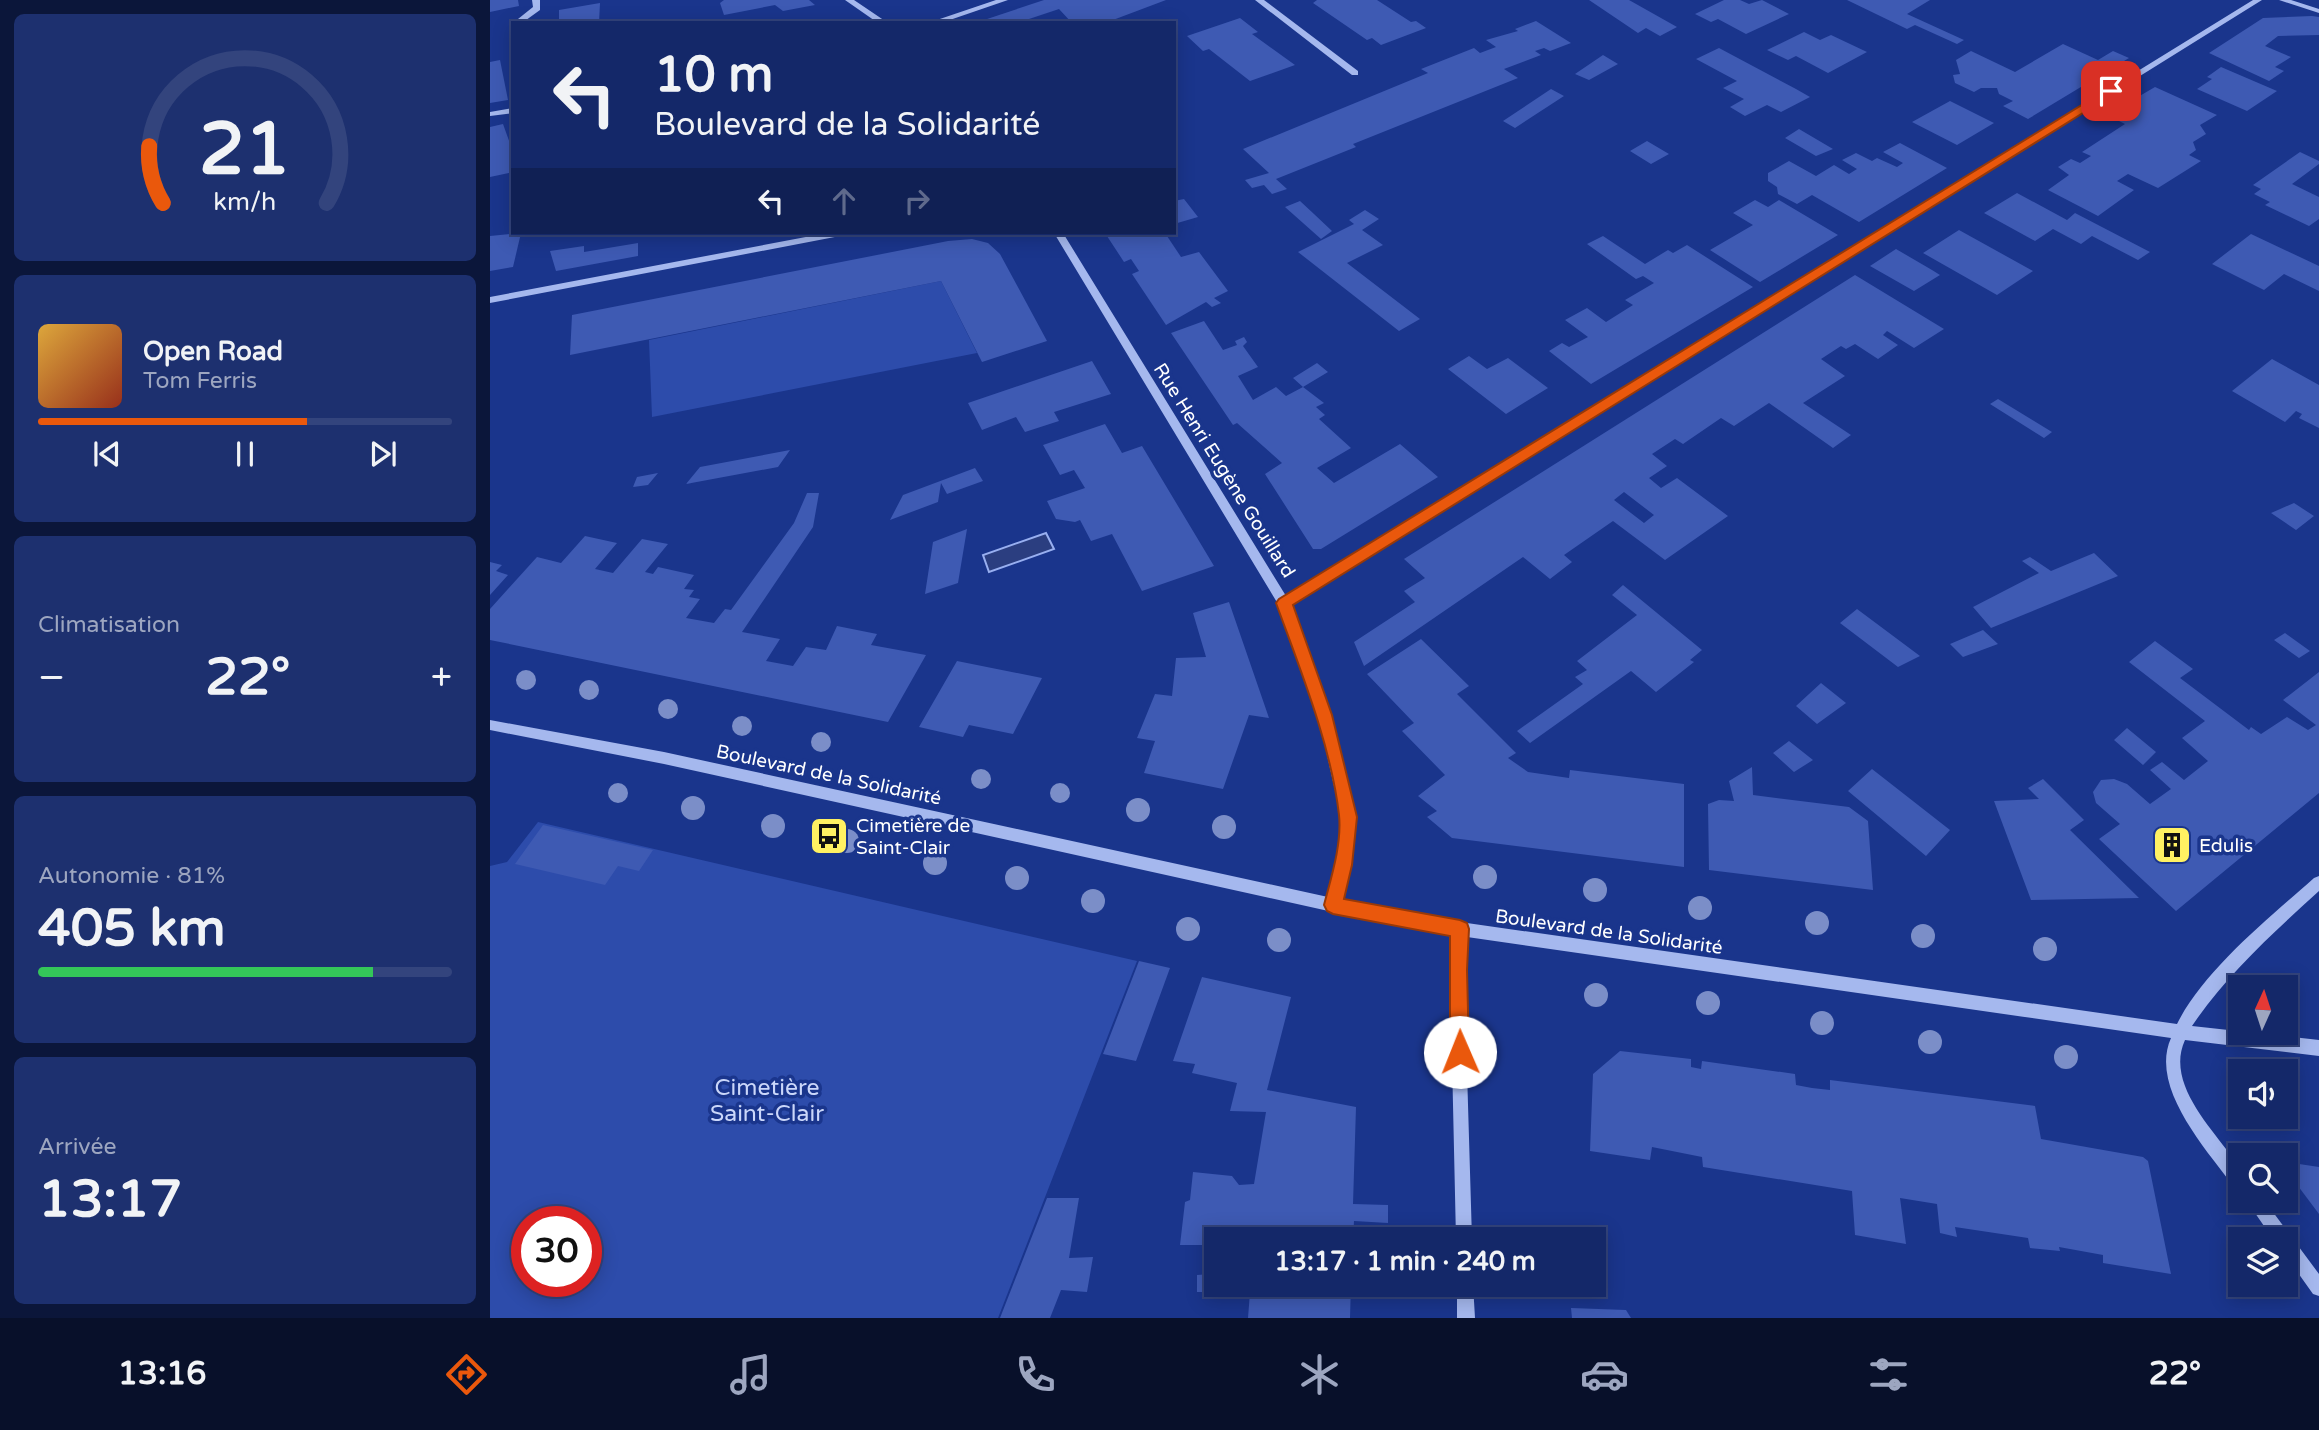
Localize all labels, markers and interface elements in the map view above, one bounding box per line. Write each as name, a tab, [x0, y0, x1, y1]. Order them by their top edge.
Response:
text: 10 m	[654, 46, 773, 105]
icon: left	[539, 49, 630, 140]
pin	[2081, 61, 2141, 121]
icon: arrive	[2092, 72, 2130, 110]
text: Boulevard de la Solidarité	[654, 106, 1040, 144]
text: 21	[199, 107, 291, 195]
icon: left	[752, 182, 790, 220]
icon: ahead	[825, 182, 863, 220]
icon: right	[898, 182, 936, 220]
text: km/h	[214, 187, 276, 217]
text: Open Road	[143, 336, 283, 367]
street label: Rue Henri Eugène Gouillard	[1149, 359, 1299, 582]
text: Tom Ferris	[143, 367, 257, 395]
icon: previous	[88, 435, 126, 473]
icon: pause	[226, 435, 264, 473]
icon: next	[364, 435, 402, 473]
text: Climatisation	[38, 611, 180, 639]
text: 22°	[205, 646, 290, 709]
text: −	[38, 655, 65, 701]
text: +	[431, 655, 452, 701]
street label: Boulevard de la Solidarité	[714, 740, 943, 810]
bus stop icon: Cimetière de Saint-Clair	[808, 815, 850, 857]
place label: Cimetière de Saint-Clair	[856, 815, 970, 859]
building icon: Edulis	[2151, 824, 2193, 866]
place label: Edulis	[2199, 835, 2253, 857]
text: Autonomie · 81%	[38, 862, 225, 890]
text: 405 km	[38, 897, 226, 960]
street label: Boulevard de la Solidarité	[1494, 905, 1724, 959]
north arrow	[2228, 975, 2298, 1045]
map controls	[2228, 975, 2298, 1297]
position arrow	[1423, 1015, 1497, 1089]
button: sound	[2228, 1059, 2298, 1129]
park label: Cimetière Saint-Clair	[710, 1074, 824, 1128]
text: Arrivée	[38, 1133, 116, 1161]
button: search	[2228, 1143, 2298, 1213]
text: 13:17	[38, 1168, 182, 1231]
speed limit sign: 30	[511, 1206, 602, 1297]
button: layers	[2228, 1227, 2298, 1297]
text: 13:17 · 1 min · 240 m	[1274, 1246, 1536, 1277]
icon: directions	[442, 1350, 491, 1399]
icon: music	[726, 1350, 775, 1399]
icon: phone	[1011, 1350, 1060, 1399]
icon: climate	[1295, 1350, 1344, 1399]
icon: car	[1580, 1350, 1629, 1399]
icon: filters	[1864, 1350, 1913, 1399]
text: 13:16	[118, 1355, 206, 1393]
text: 22°	[2149, 1355, 2201, 1393]

